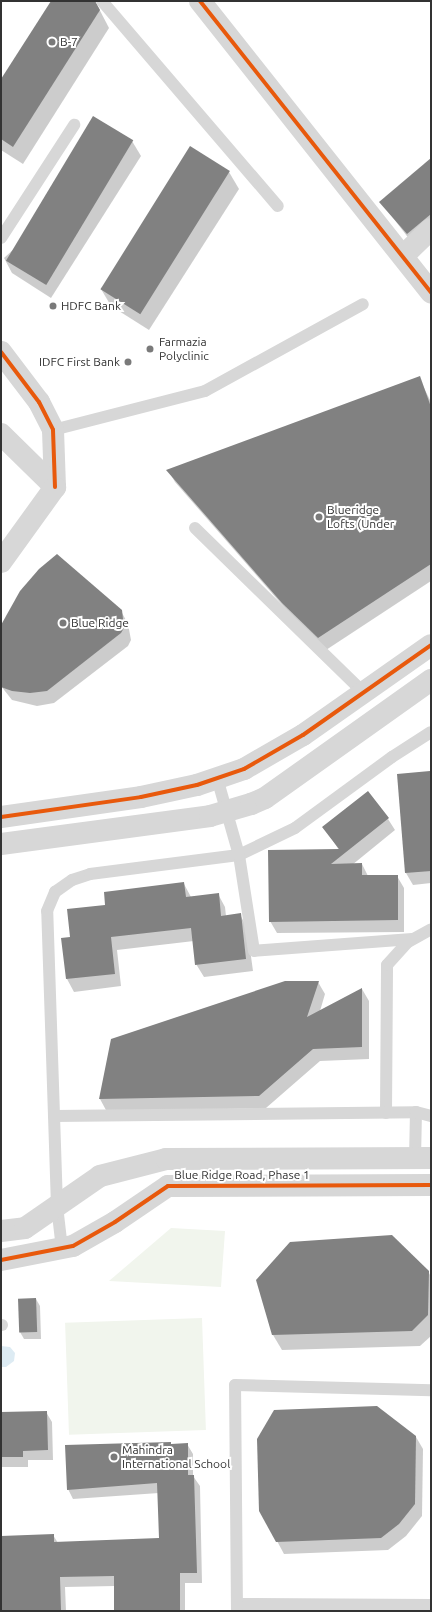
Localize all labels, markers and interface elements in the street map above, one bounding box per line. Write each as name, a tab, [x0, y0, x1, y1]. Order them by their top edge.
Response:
place label: B-7	[60, 35, 78, 49]
marker: B-7	[47, 37, 57, 47]
place label: HDFC Bank	[61, 299, 121, 313]
marker: HDFC Bank	[48, 301, 58, 311]
place label: Farmazia Polyclinic	[159, 335, 209, 363]
marker: Farmazia Polyclinic	[144, 343, 156, 355]
place label: IDFC First Bank	[39, 355, 120, 369]
marker: IDFC First Bank	[123, 357, 133, 367]
place label: Blueridge Lofts (Under	[327, 503, 394, 531]
marker: Blueridge Lofts (Under	[314, 512, 324, 522]
place label: Blue Ridge	[71, 616, 129, 630]
marker: Blue Ridge	[58, 618, 68, 628]
street label: Blue Ridge Road, Phase 1	[174, 1168, 310, 1182]
place label: Mahindra International School	[122, 1443, 230, 1471]
marker: Mahindra International School	[109, 1452, 119, 1462]

